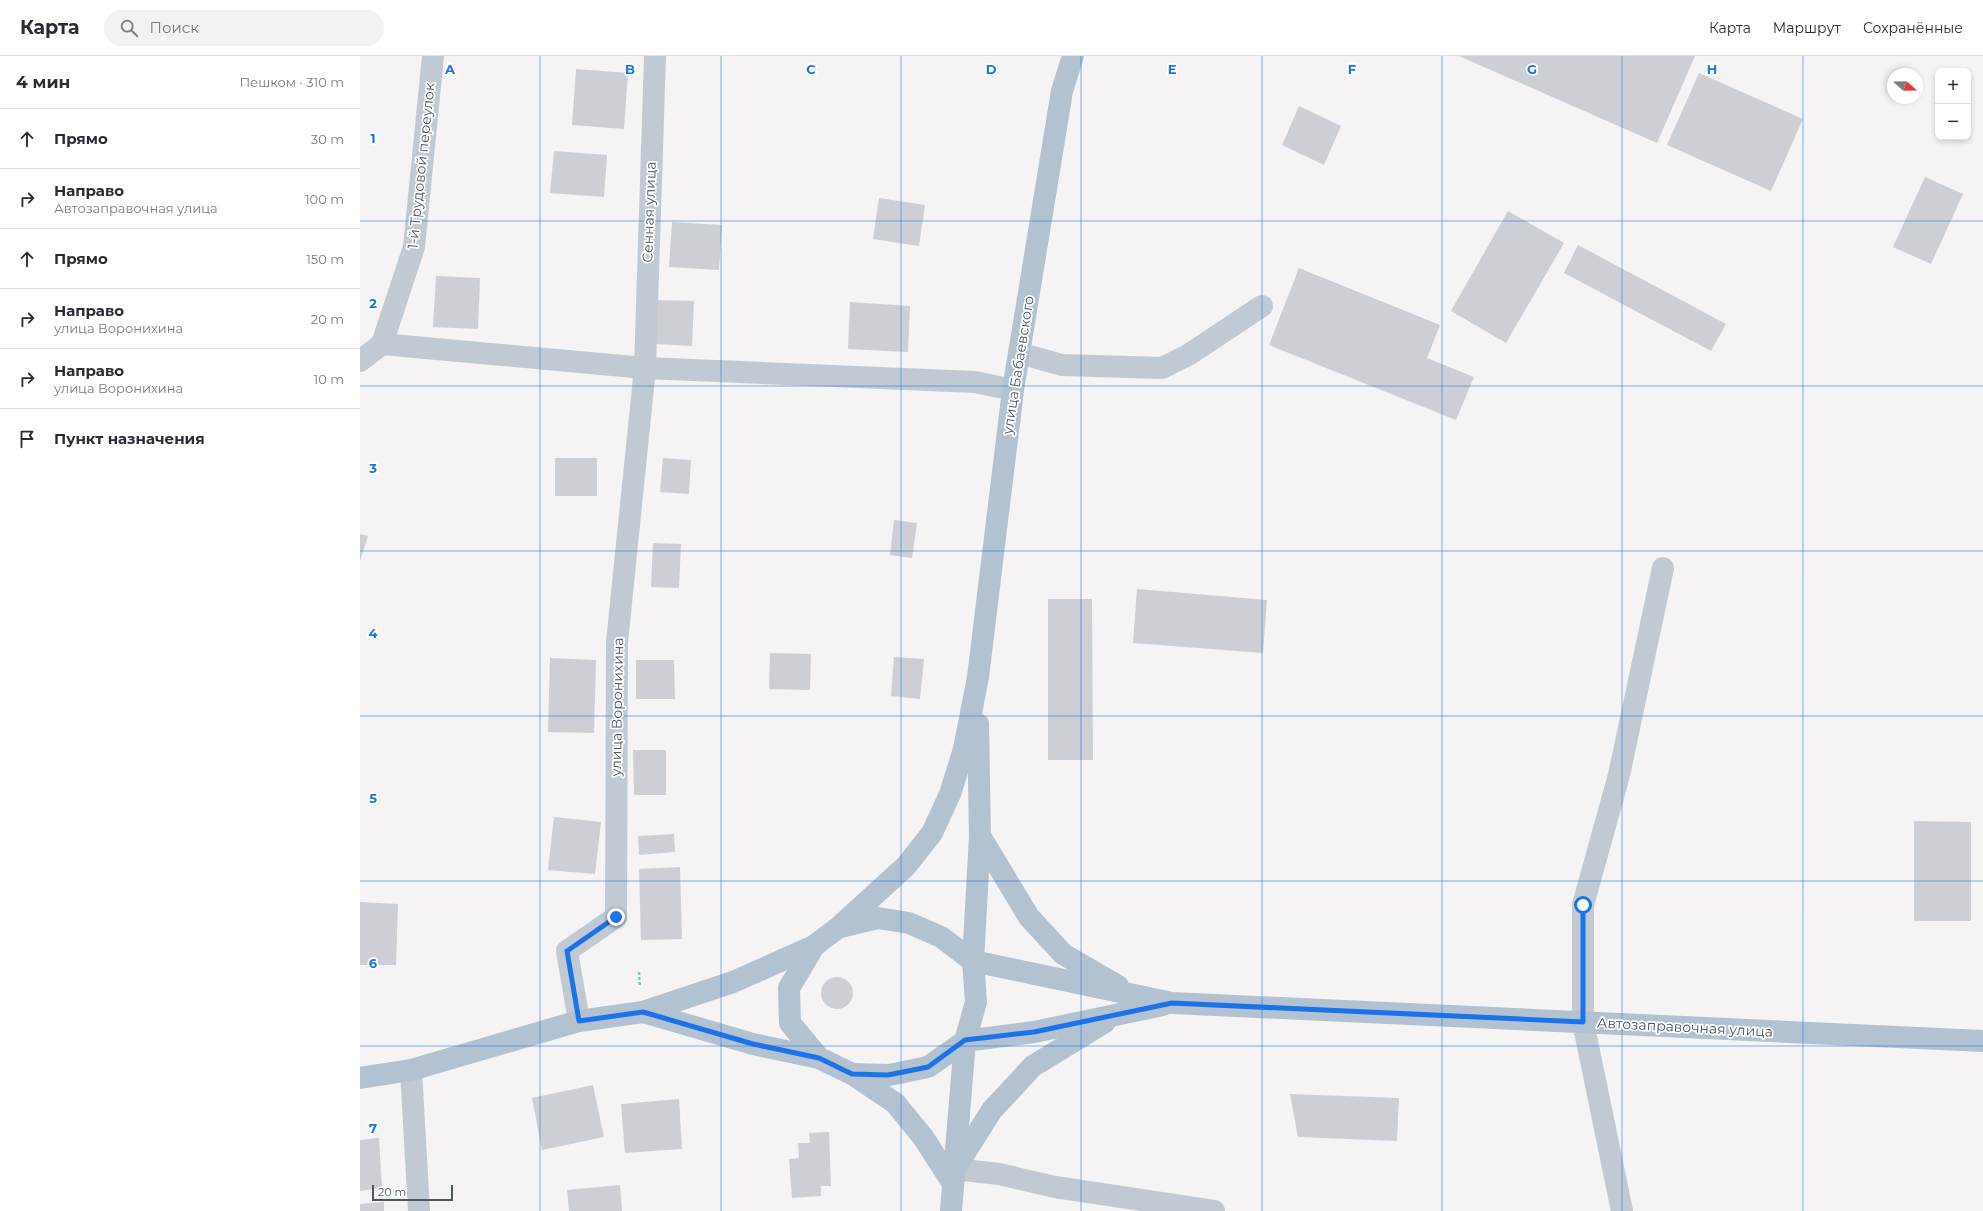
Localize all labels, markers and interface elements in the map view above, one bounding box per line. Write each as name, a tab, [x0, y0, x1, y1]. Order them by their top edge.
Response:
search box	[104, 10, 384, 46]
text: Карта	[20, 16, 80, 39]
icon: search	[118, 17, 140, 39]
text: Поиск	[150, 18, 199, 37]
text: Карта	[1709, 19, 1751, 37]
text: Маршрут	[1773, 19, 1841, 37]
text: Сохранённые	[1863, 19, 1963, 37]
text: A	[444, 61, 456, 77]
text: B	[625, 61, 635, 77]
text: C	[806, 61, 816, 77]
text: D	[986, 61, 997, 77]
text: E	[1168, 61, 1177, 77]
text: F	[1348, 61, 1356, 77]
text: G	[1527, 61, 1537, 77]
text: H	[1707, 61, 1717, 77]
north arrow	[1887, 68, 1923, 104]
map controls	[1935, 68, 1971, 140]
button: +	[1935, 68, 1971, 104]
text: 4 мин	[16, 72, 70, 92]
text: Пешком · 310 m	[239, 74, 344, 90]
street label: 1-й Трудовой переулок	[403, 82, 439, 250]
button: −	[1935, 104, 1971, 140]
icon: ahead	[16, 128, 38, 150]
text: Прямо	[54, 129, 108, 148]
text: 1	[370, 130, 376, 146]
text: 30 m	[311, 131, 344, 147]
street label: Сенная улица	[638, 161, 660, 263]
text: Направо	[54, 181, 124, 200]
icon: right	[16, 188, 38, 210]
text: 100 m	[305, 191, 344, 207]
text: Автозаправочная улица	[54, 200, 218, 216]
icon: ahead	[16, 248, 38, 270]
text: Прямо	[54, 249, 108, 268]
text: 150 m	[306, 251, 344, 267]
street label: улица Бабаевского	[998, 294, 1038, 437]
text: 2	[369, 295, 377, 311]
text: Направо	[54, 301, 124, 320]
icon: right	[16, 308, 38, 330]
text: 20 m	[311, 311, 344, 327]
text: улица Воронихина	[54, 320, 183, 336]
text: Направо	[54, 361, 124, 380]
icon: right	[16, 368, 38, 390]
text: 10 m	[314, 371, 344, 387]
text: улица Воронихина	[54, 380, 183, 396]
icon: arrive	[16, 428, 38, 450]
text: Пункт назначения	[54, 429, 205, 448]
text: 3	[368, 460, 377, 476]
text: 4	[369, 625, 378, 641]
street label: улица Воронихина	[607, 637, 627, 778]
text: 5	[369, 790, 377, 806]
route start	[1574, 896, 1592, 914]
route end	[607, 908, 625, 926]
text: 6	[369, 955, 378, 971]
street label: Автозаправочная улица	[1597, 1013, 1773, 1041]
text: 7	[369, 1120, 377, 1136]
scale bar	[372, 1183, 453, 1202]
text: 20 m	[378, 1185, 406, 1199]

